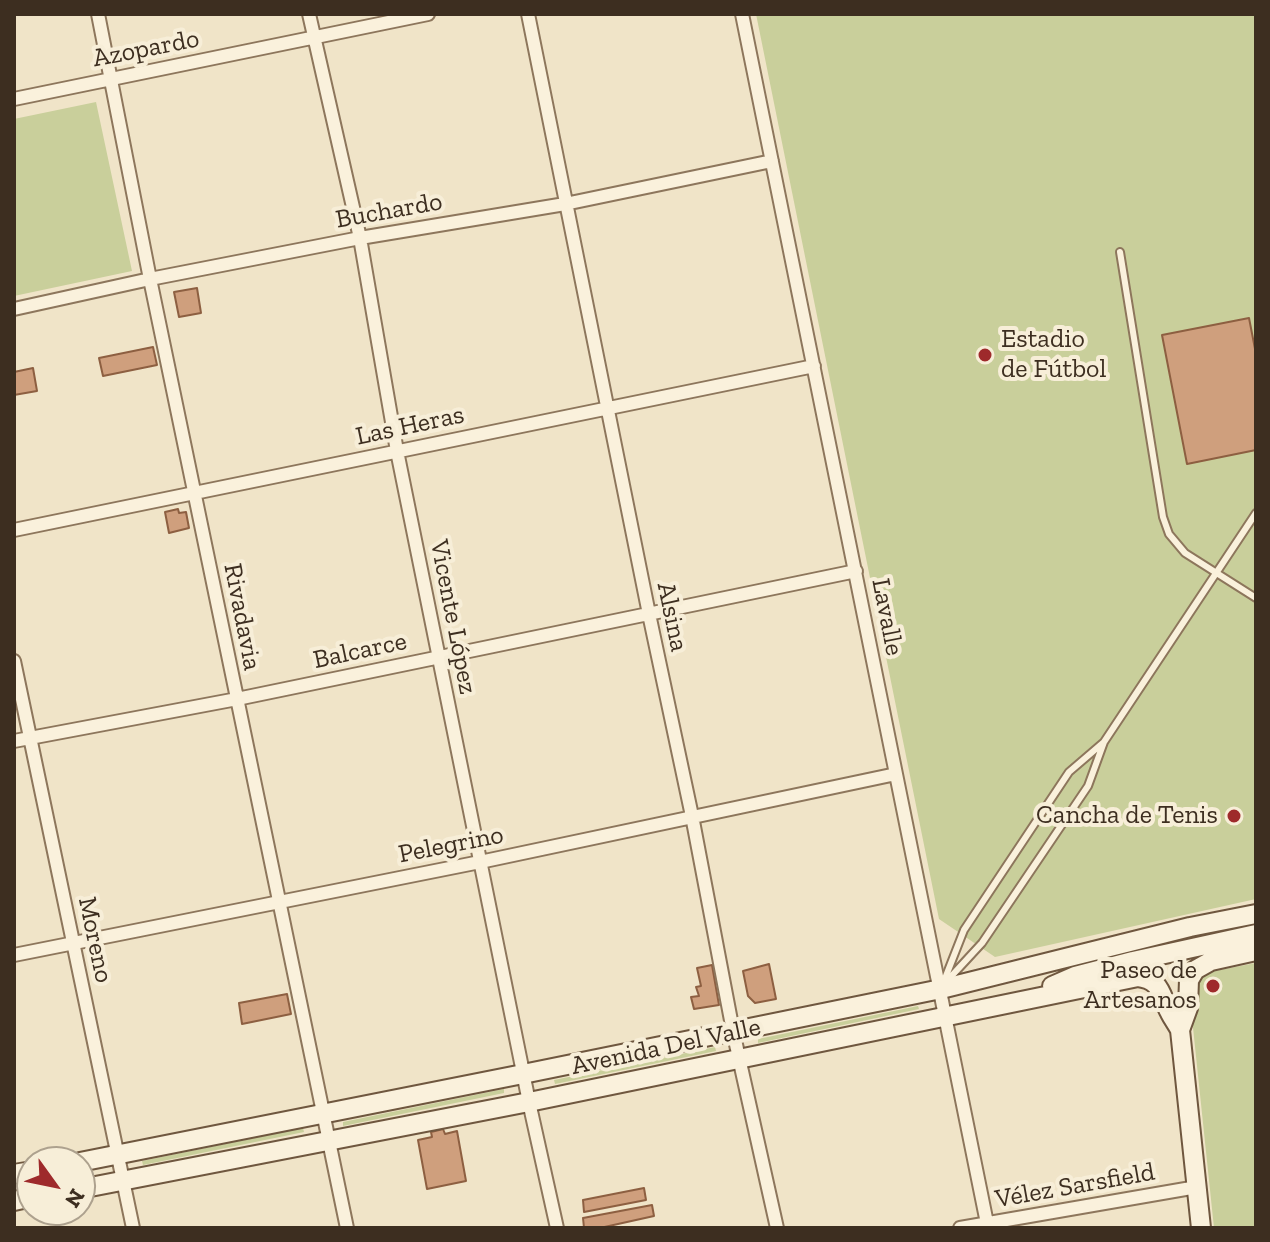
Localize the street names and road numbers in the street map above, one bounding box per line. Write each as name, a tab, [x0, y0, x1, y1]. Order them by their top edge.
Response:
street label: Azopardo	[90, 23, 202, 75]
street label: Buchardo	[333, 186, 445, 236]
street label: Las Heras	[353, 399, 467, 453]
street label: Vicente López	[423, 537, 483, 697]
street label: Rivadavia	[216, 561, 268, 673]
street label: Lavalle	[864, 576, 910, 658]
street label: Alsina	[649, 580, 695, 654]
street label: Balcarce	[310, 626, 410, 676]
street label: Pelegrino	[396, 820, 506, 870]
street label: Moreno	[71, 894, 119, 986]
street label: Avenida Del Valle	[568, 1012, 764, 1082]
street label: Vélez Sarsfield	[993, 1157, 1157, 1215]

